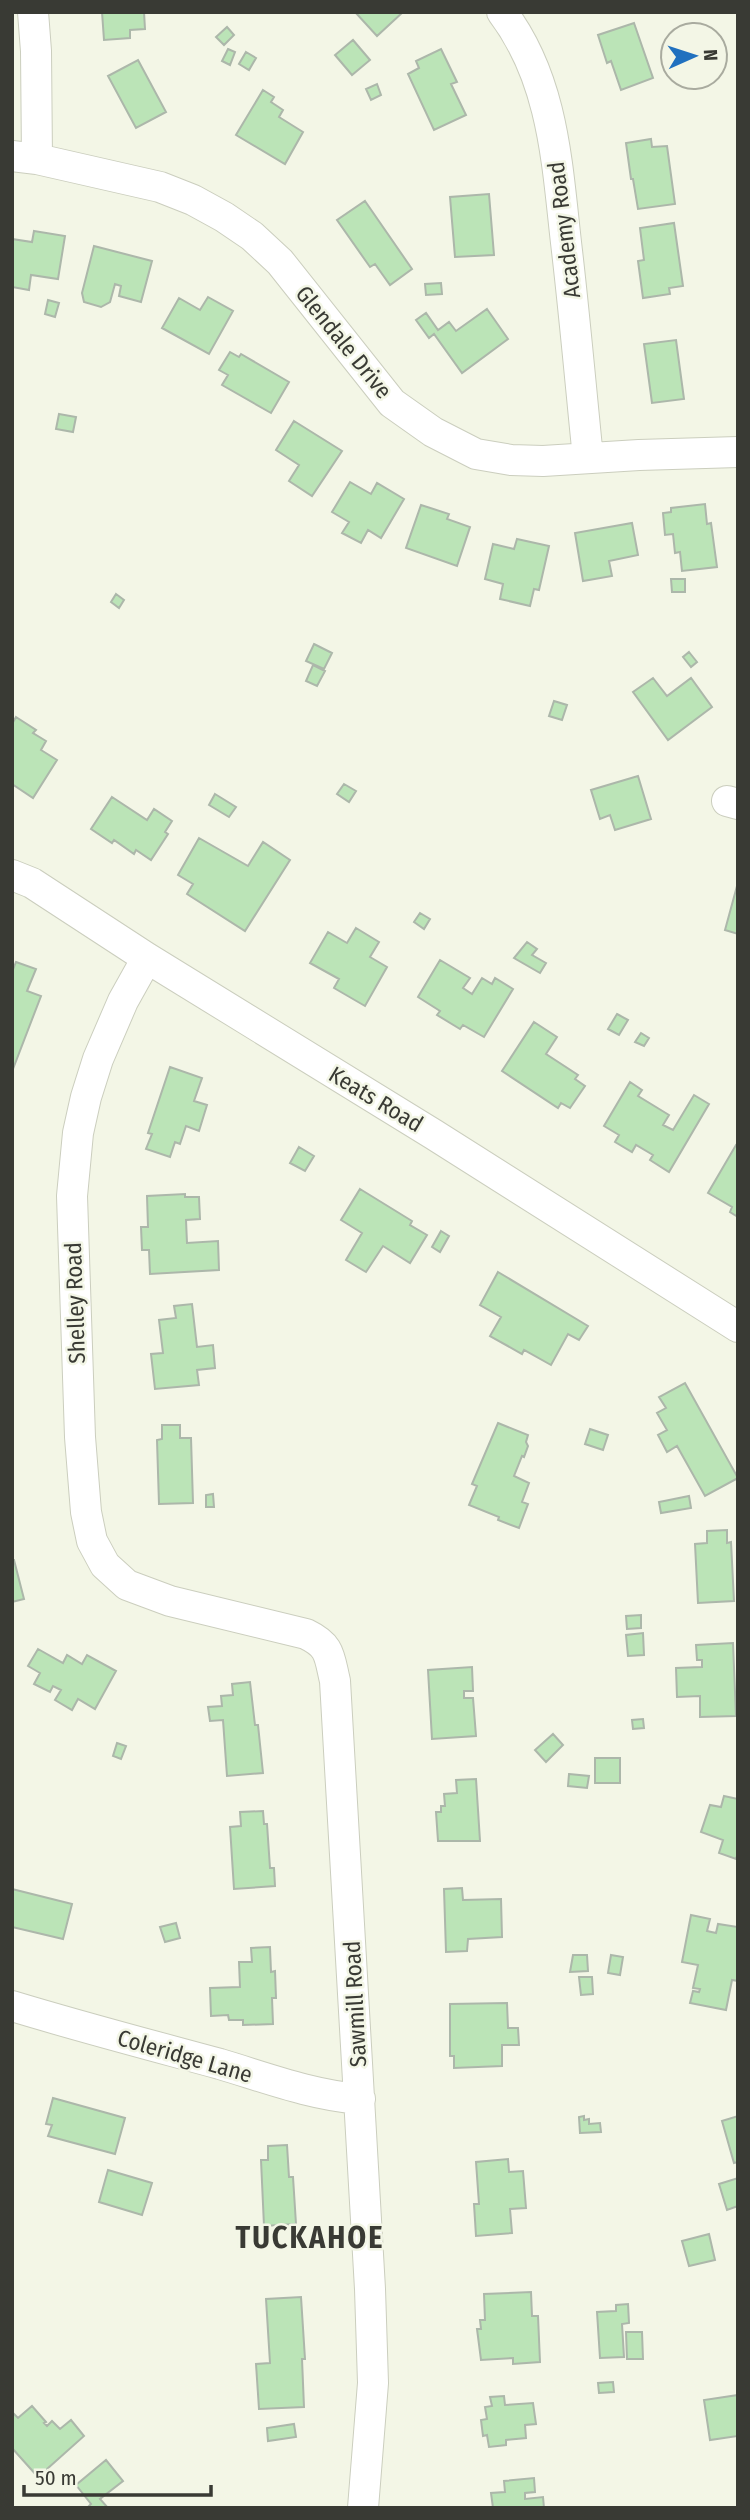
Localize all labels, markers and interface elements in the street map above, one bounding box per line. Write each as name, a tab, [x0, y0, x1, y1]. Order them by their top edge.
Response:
north arrow	[659, 21, 729, 91]
text: N	[699, 49, 722, 61]
street label: Academy Road	[542, 160, 586, 300]
street label: Glendale Drive	[290, 280, 398, 404]
street label: Keats Road	[324, 1060, 428, 1138]
street label: Shelley Road	[59, 1242, 91, 1364]
street label: Sawmill Road	[338, 1940, 372, 2068]
street label: Coleridge Lane	[114, 2023, 256, 2089]
district label: TUCKAHOE	[236, 2220, 384, 2256]
scale bar	[24, 2454, 212, 2498]
text: 50 m	[35, 2465, 77, 2491]

